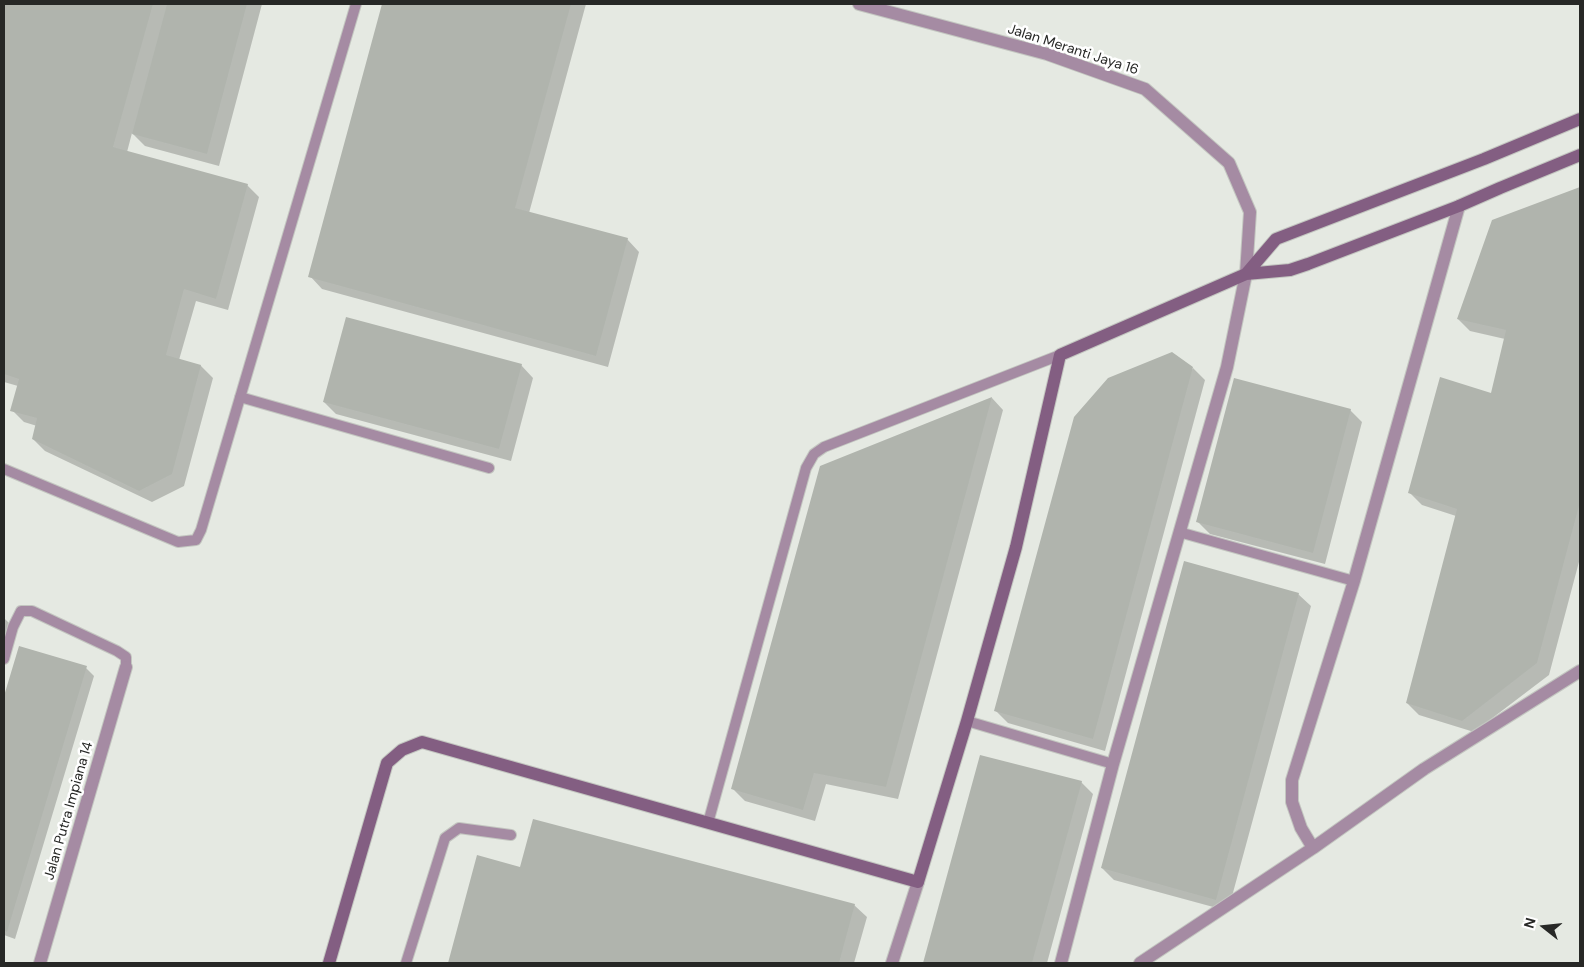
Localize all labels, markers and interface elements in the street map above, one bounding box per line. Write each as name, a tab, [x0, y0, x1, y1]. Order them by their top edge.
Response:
street label: Jalan Meranti Jaya 16	[1005, 21, 1141, 79]
street label: Jalan Putra Impiana 14	[41, 740, 97, 882]
north arrow	[1519, 902, 1569, 952]
text: N	[1520, 915, 1540, 930]

